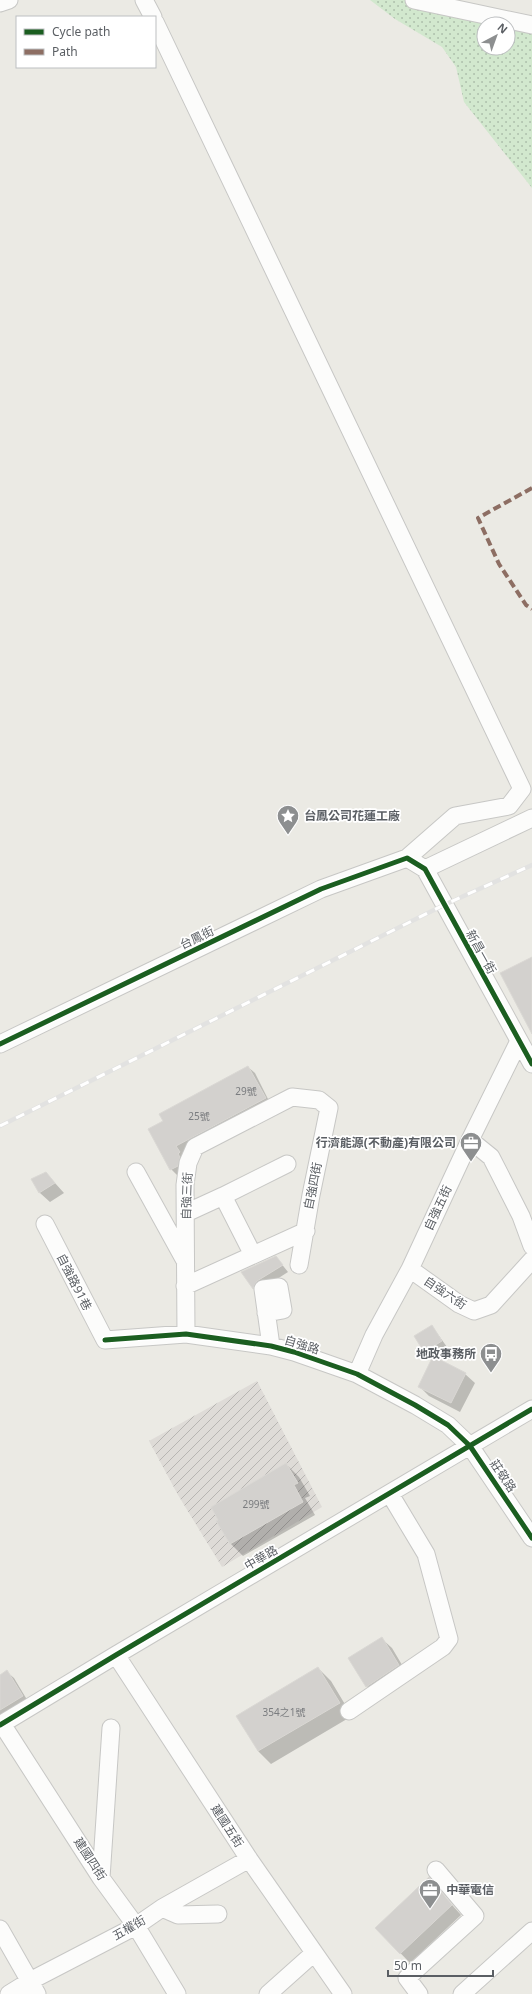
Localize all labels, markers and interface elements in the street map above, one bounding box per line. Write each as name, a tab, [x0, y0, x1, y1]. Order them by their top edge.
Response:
legend	[16, 16, 156, 68]
north arrow	[476, 16, 516, 56]
text: N	[495, 19, 511, 37]
text: Cycle path	[52, 23, 110, 40]
text: Path	[52, 43, 78, 60]
place icon: 台鳳公司花蓮工廠	[275, 803, 301, 836]
place label: 台鳳公司花蓮工廠	[304, 807, 400, 824]
street label: 台鳳街	[177, 922, 217, 953]
street label: 新昌一街	[462, 927, 501, 977]
house number: 29號	[235, 1084, 257, 1098]
house number: 25號	[188, 1109, 210, 1123]
office icon: 行濟能源(不動產)有限公司	[458, 1130, 484, 1163]
place label: 行濟能源(不動產)有限公司	[316, 1134, 456, 1151]
street label: 自強四街	[300, 1161, 325, 1211]
street label: 自強三街	[177, 1172, 196, 1220]
street label: 自強五街	[420, 1182, 455, 1233]
street label: 自強路91巷	[53, 1250, 96, 1313]
street label: 自強六街	[421, 1272, 470, 1313]
street label: 自強路	[282, 1331, 322, 1358]
bus stop icon: 地政事務所	[478, 1341, 504, 1374]
place label: 地政事務所	[416, 1345, 476, 1362]
street label: 莊敬路	[486, 1456, 521, 1495]
house number: 299號	[242, 1497, 270, 1511]
street label: 中華路	[241, 1541, 281, 1574]
house number: 354之1號	[263, 1705, 305, 1719]
street label: 建國五街	[207, 1801, 248, 1850]
street label: 建國四街	[70, 1834, 111, 1883]
office icon: 中華電信	[417, 1877, 443, 1910]
place label: 中華電信	[446, 1881, 494, 1898]
street label: 五權街	[109, 1911, 149, 1944]
scale bar	[388, 1952, 493, 1978]
text: 50 m	[394, 1957, 422, 1974]

